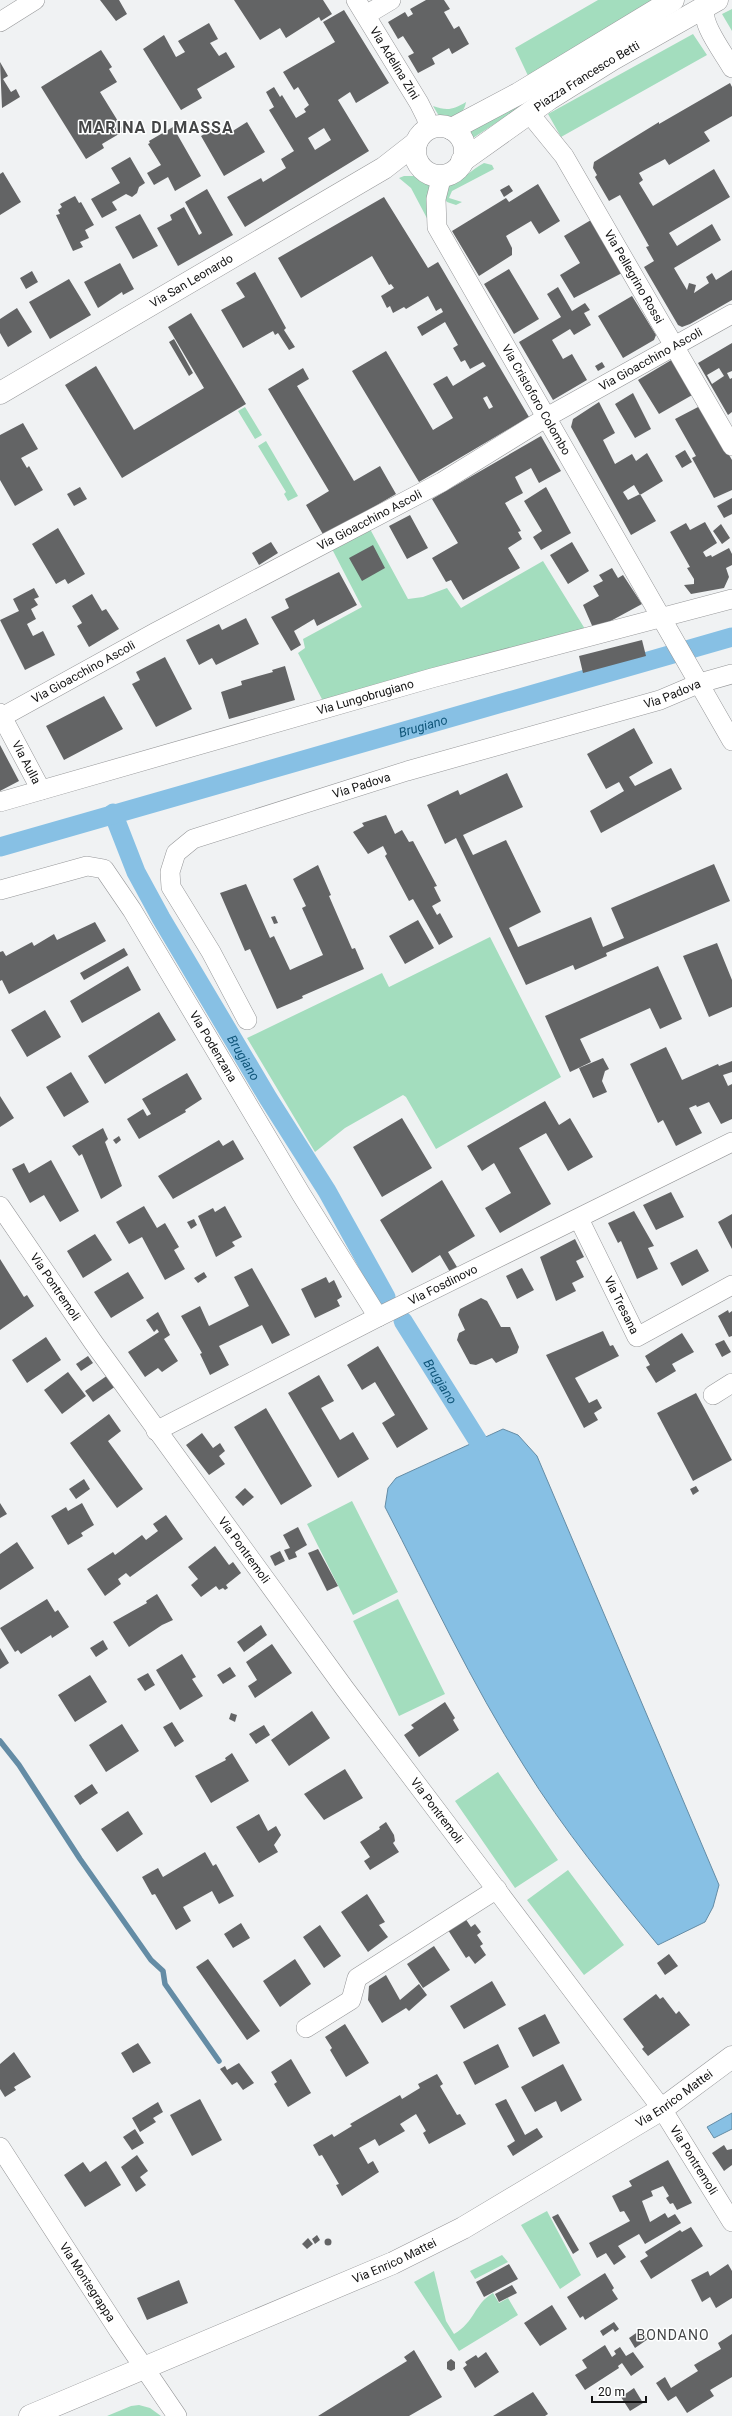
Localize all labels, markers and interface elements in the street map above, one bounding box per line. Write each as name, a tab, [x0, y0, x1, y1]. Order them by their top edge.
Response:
street label: Via Adelina Zini	[367, 24, 422, 102]
street label: Piazza Francesco Betti	[531, 38, 642, 114]
district label: MARINA DI MASSA	[78, 118, 234, 137]
street label: Via Pellegrino Rossi	[601, 227, 667, 326]
street label: Via San Leonardo	[148, 251, 236, 311]
street label: Via Gioacchino Ascoli	[597, 325, 705, 394]
street label: Via Cristoforo Colombo	[499, 342, 573, 458]
street label: Via Gioacchino Ascoli	[315, 487, 424, 553]
street label: Via Gioacchino Ascoli	[29, 638, 138, 706]
street label: Via Lungobrugiano	[315, 677, 416, 718]
street label: Via Padova	[642, 677, 703, 711]
water label: Brugiano	[397, 712, 449, 740]
street label: Via Aulla	[9, 738, 44, 786]
street label: Via Padova	[331, 770, 392, 801]
street label: Via Podenzana	[187, 1009, 240, 1084]
water label: Brugiano	[225, 1032, 263, 1083]
street label: Via Pontremoli	[27, 1251, 83, 1323]
street label: Via Fosdinovo	[406, 1262, 480, 1308]
street label: Via Tresana	[601, 1274, 641, 1336]
water label: Brugiano	[421, 1356, 460, 1407]
street label: Via Pontremoli	[215, 1514, 273, 1586]
street label: Via Pontremoli	[408, 1775, 466, 1846]
street label: Via Enrico Mattei	[633, 2067, 715, 2130]
street label: Via Pontremoli	[667, 2123, 720, 2197]
street label: Via Enrico Mattei	[350, 2235, 439, 2286]
street label: Via Montegrappa	[57, 2240, 118, 2324]
district label: BONDANO	[636, 2327, 710, 2343]
scale bar	[592, 2378, 646, 2404]
text: 20 m	[598, 2385, 625, 2399]

